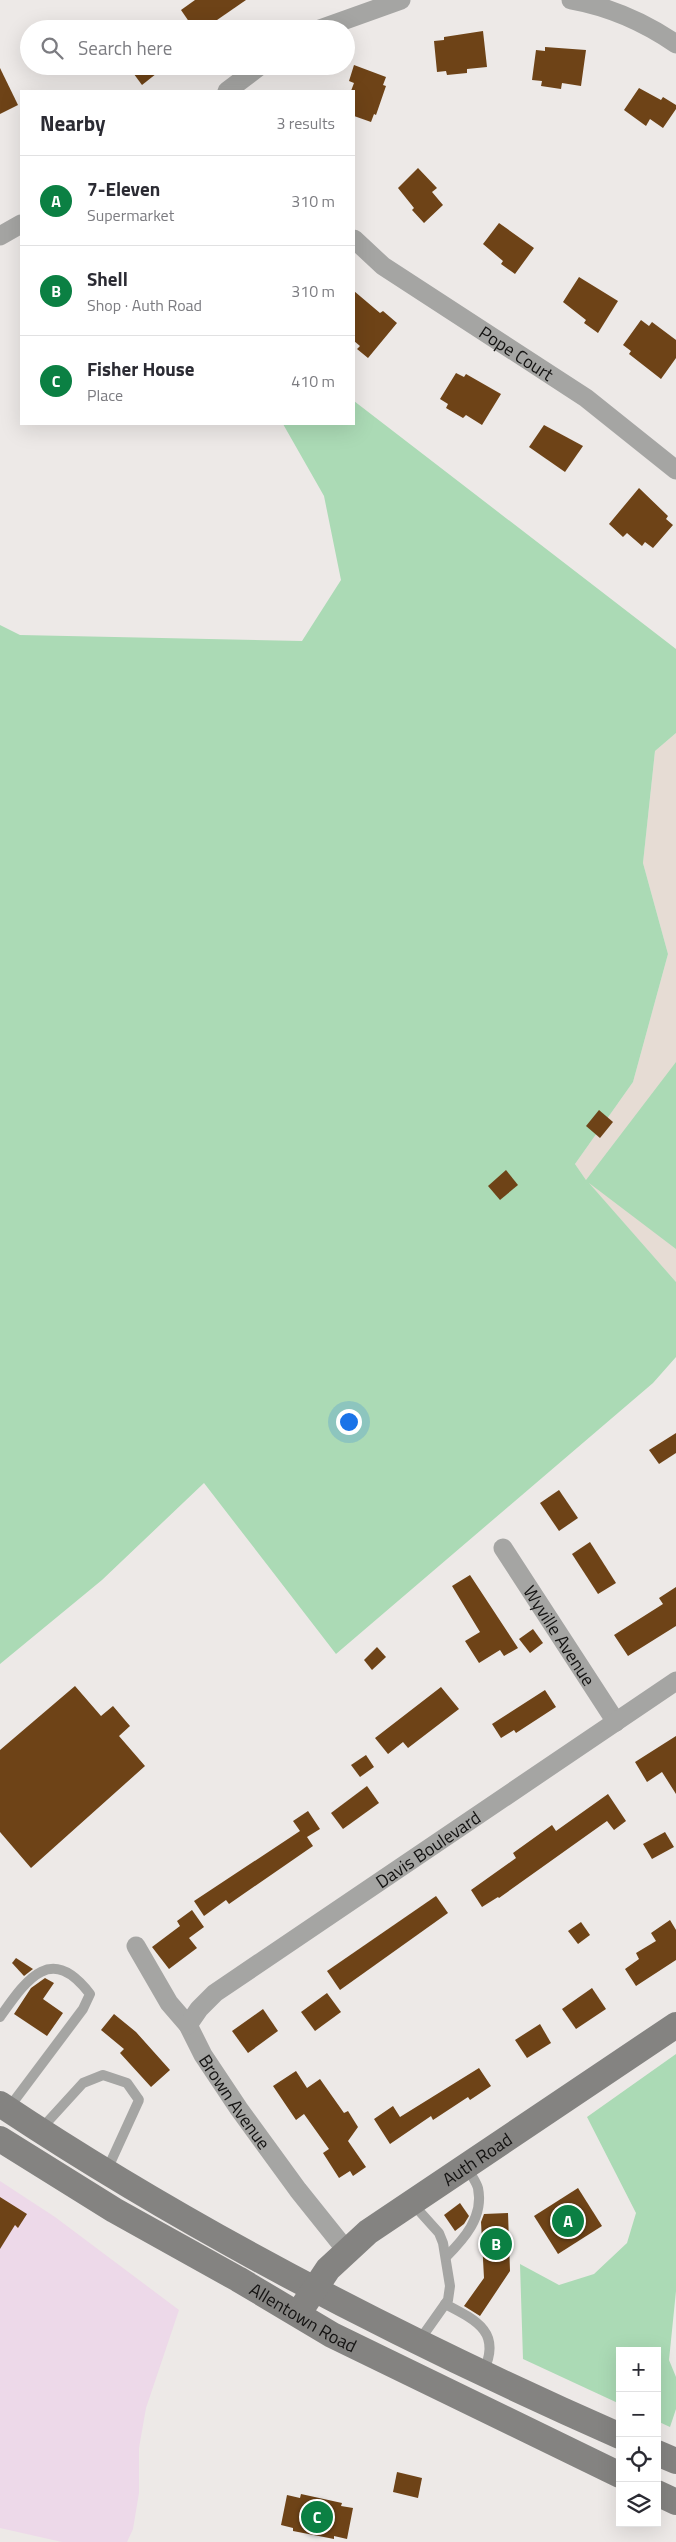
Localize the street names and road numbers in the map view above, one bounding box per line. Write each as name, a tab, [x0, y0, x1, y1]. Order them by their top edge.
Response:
street label: Pope Court	[474, 319, 560, 387]
street label: Wyville Avenue	[517, 1580, 602, 1691]
street label: Davis Boulevard	[370, 1804, 486, 1894]
street label: Brown Avenue	[193, 2049, 277, 2155]
street label: Auth Road	[436, 2125, 517, 2192]
street label: Allentown Road	[245, 2276, 362, 2359]

